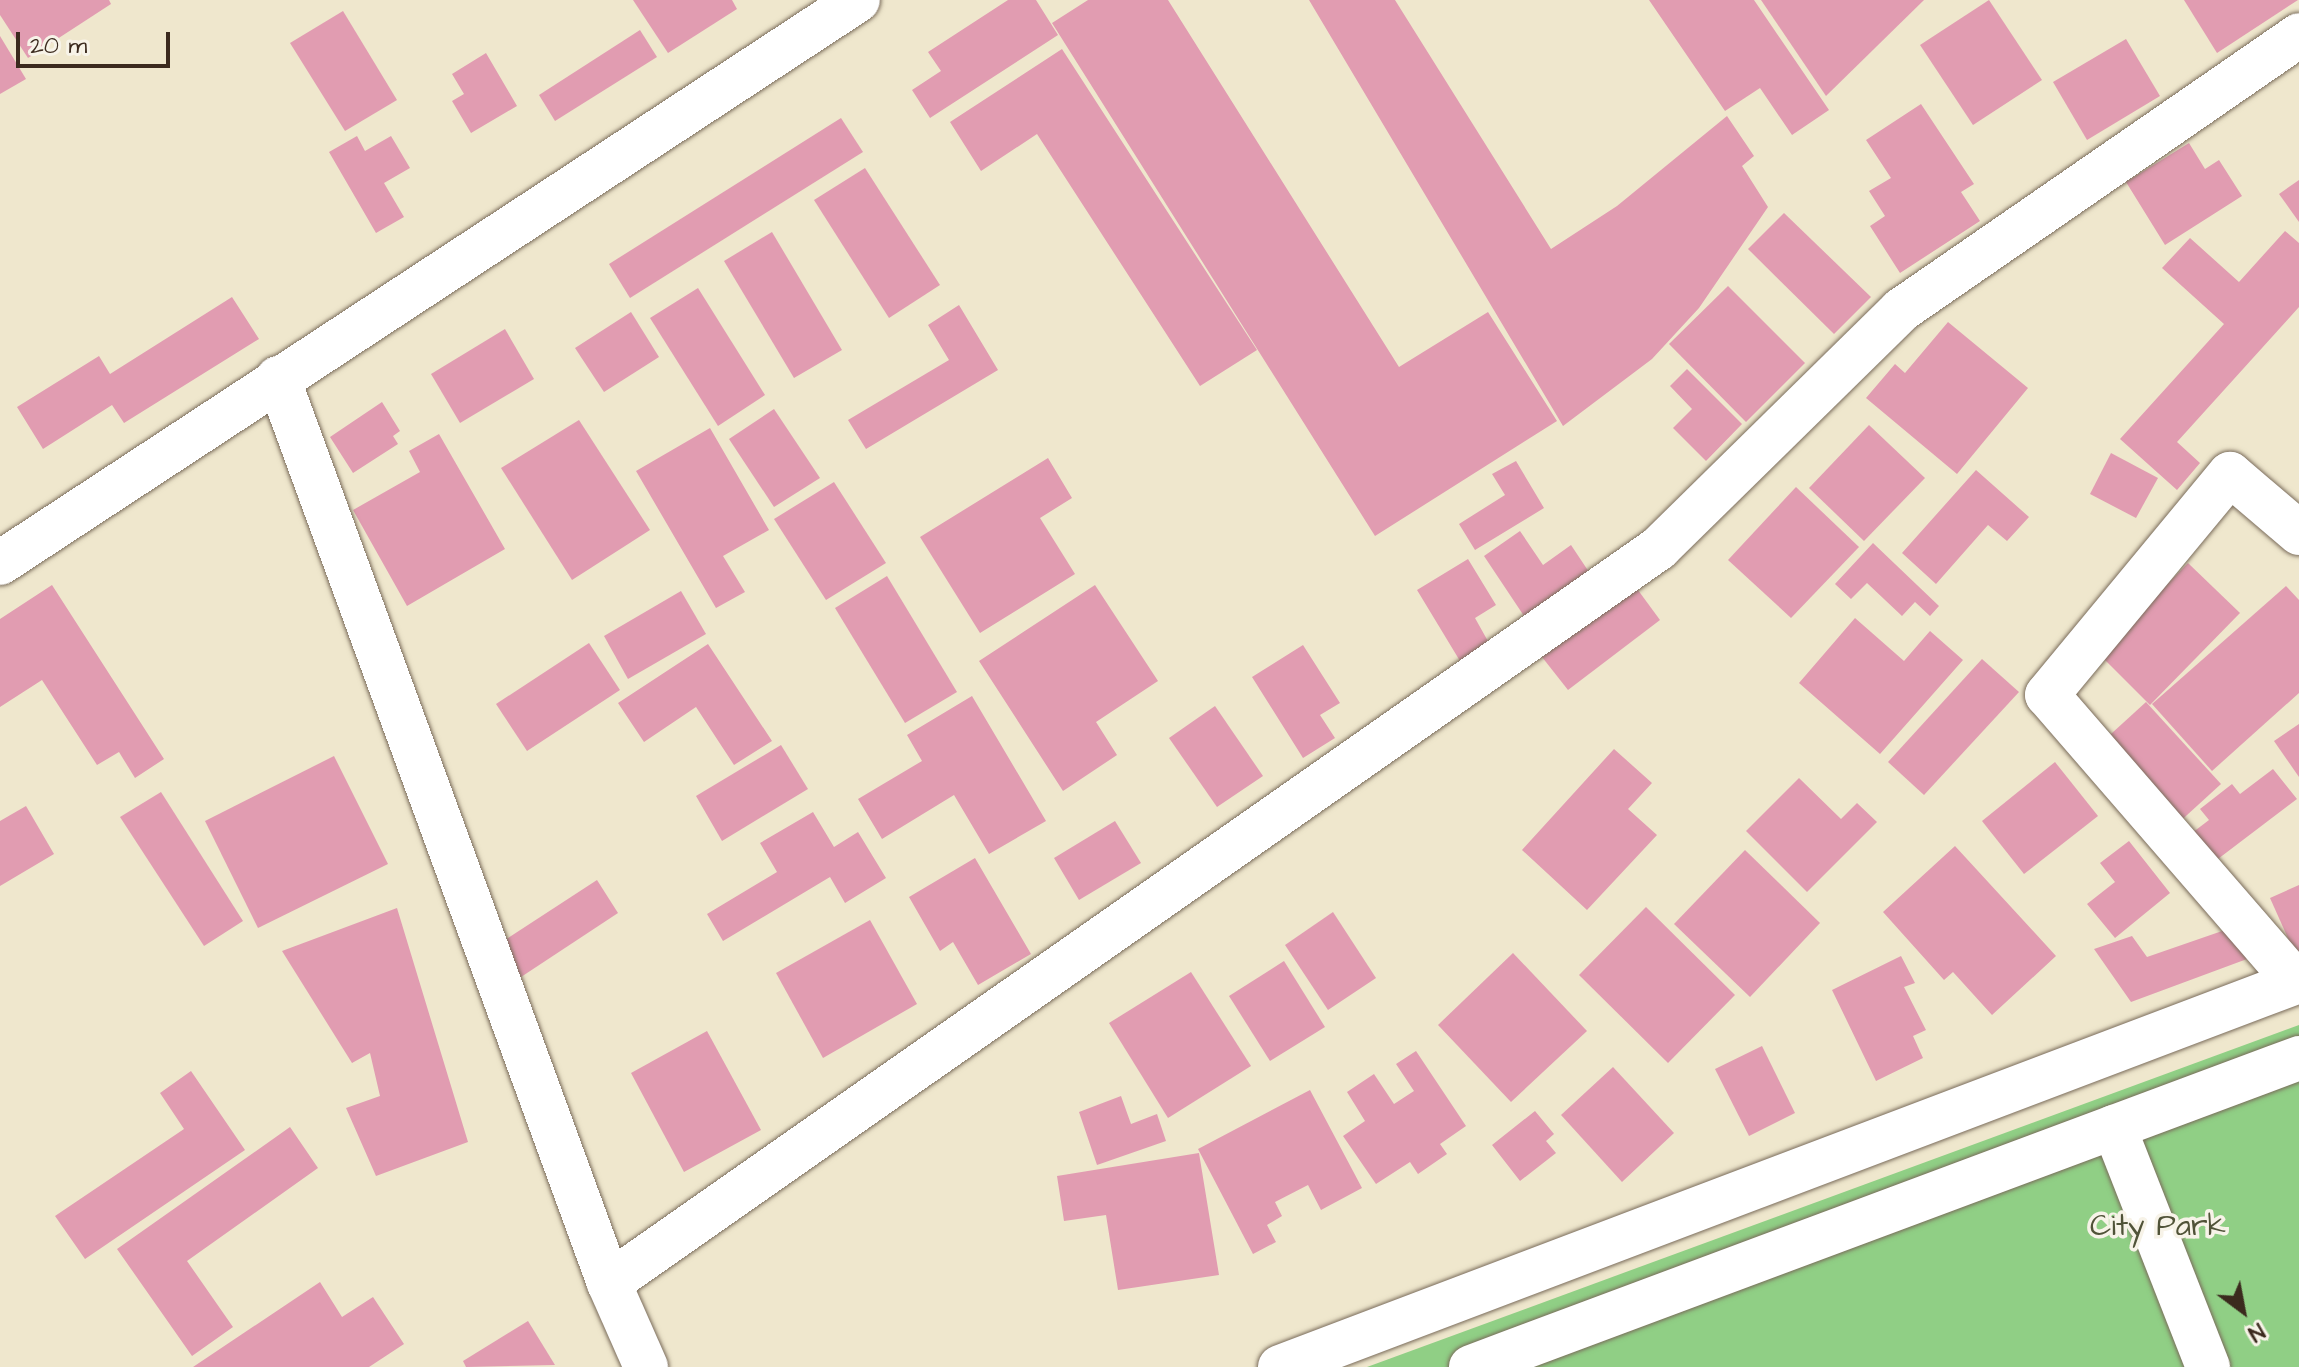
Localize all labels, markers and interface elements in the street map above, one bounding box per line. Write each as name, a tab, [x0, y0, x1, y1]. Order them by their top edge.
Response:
scale bar	[20, 16, 174, 66]
text: 20 m	[30, 29, 87, 63]
park label: City Park	[2090, 1208, 2226, 1244]
north arrow	[2203, 1271, 2283, 1351]
text: N	[2242, 1315, 2270, 1349]

